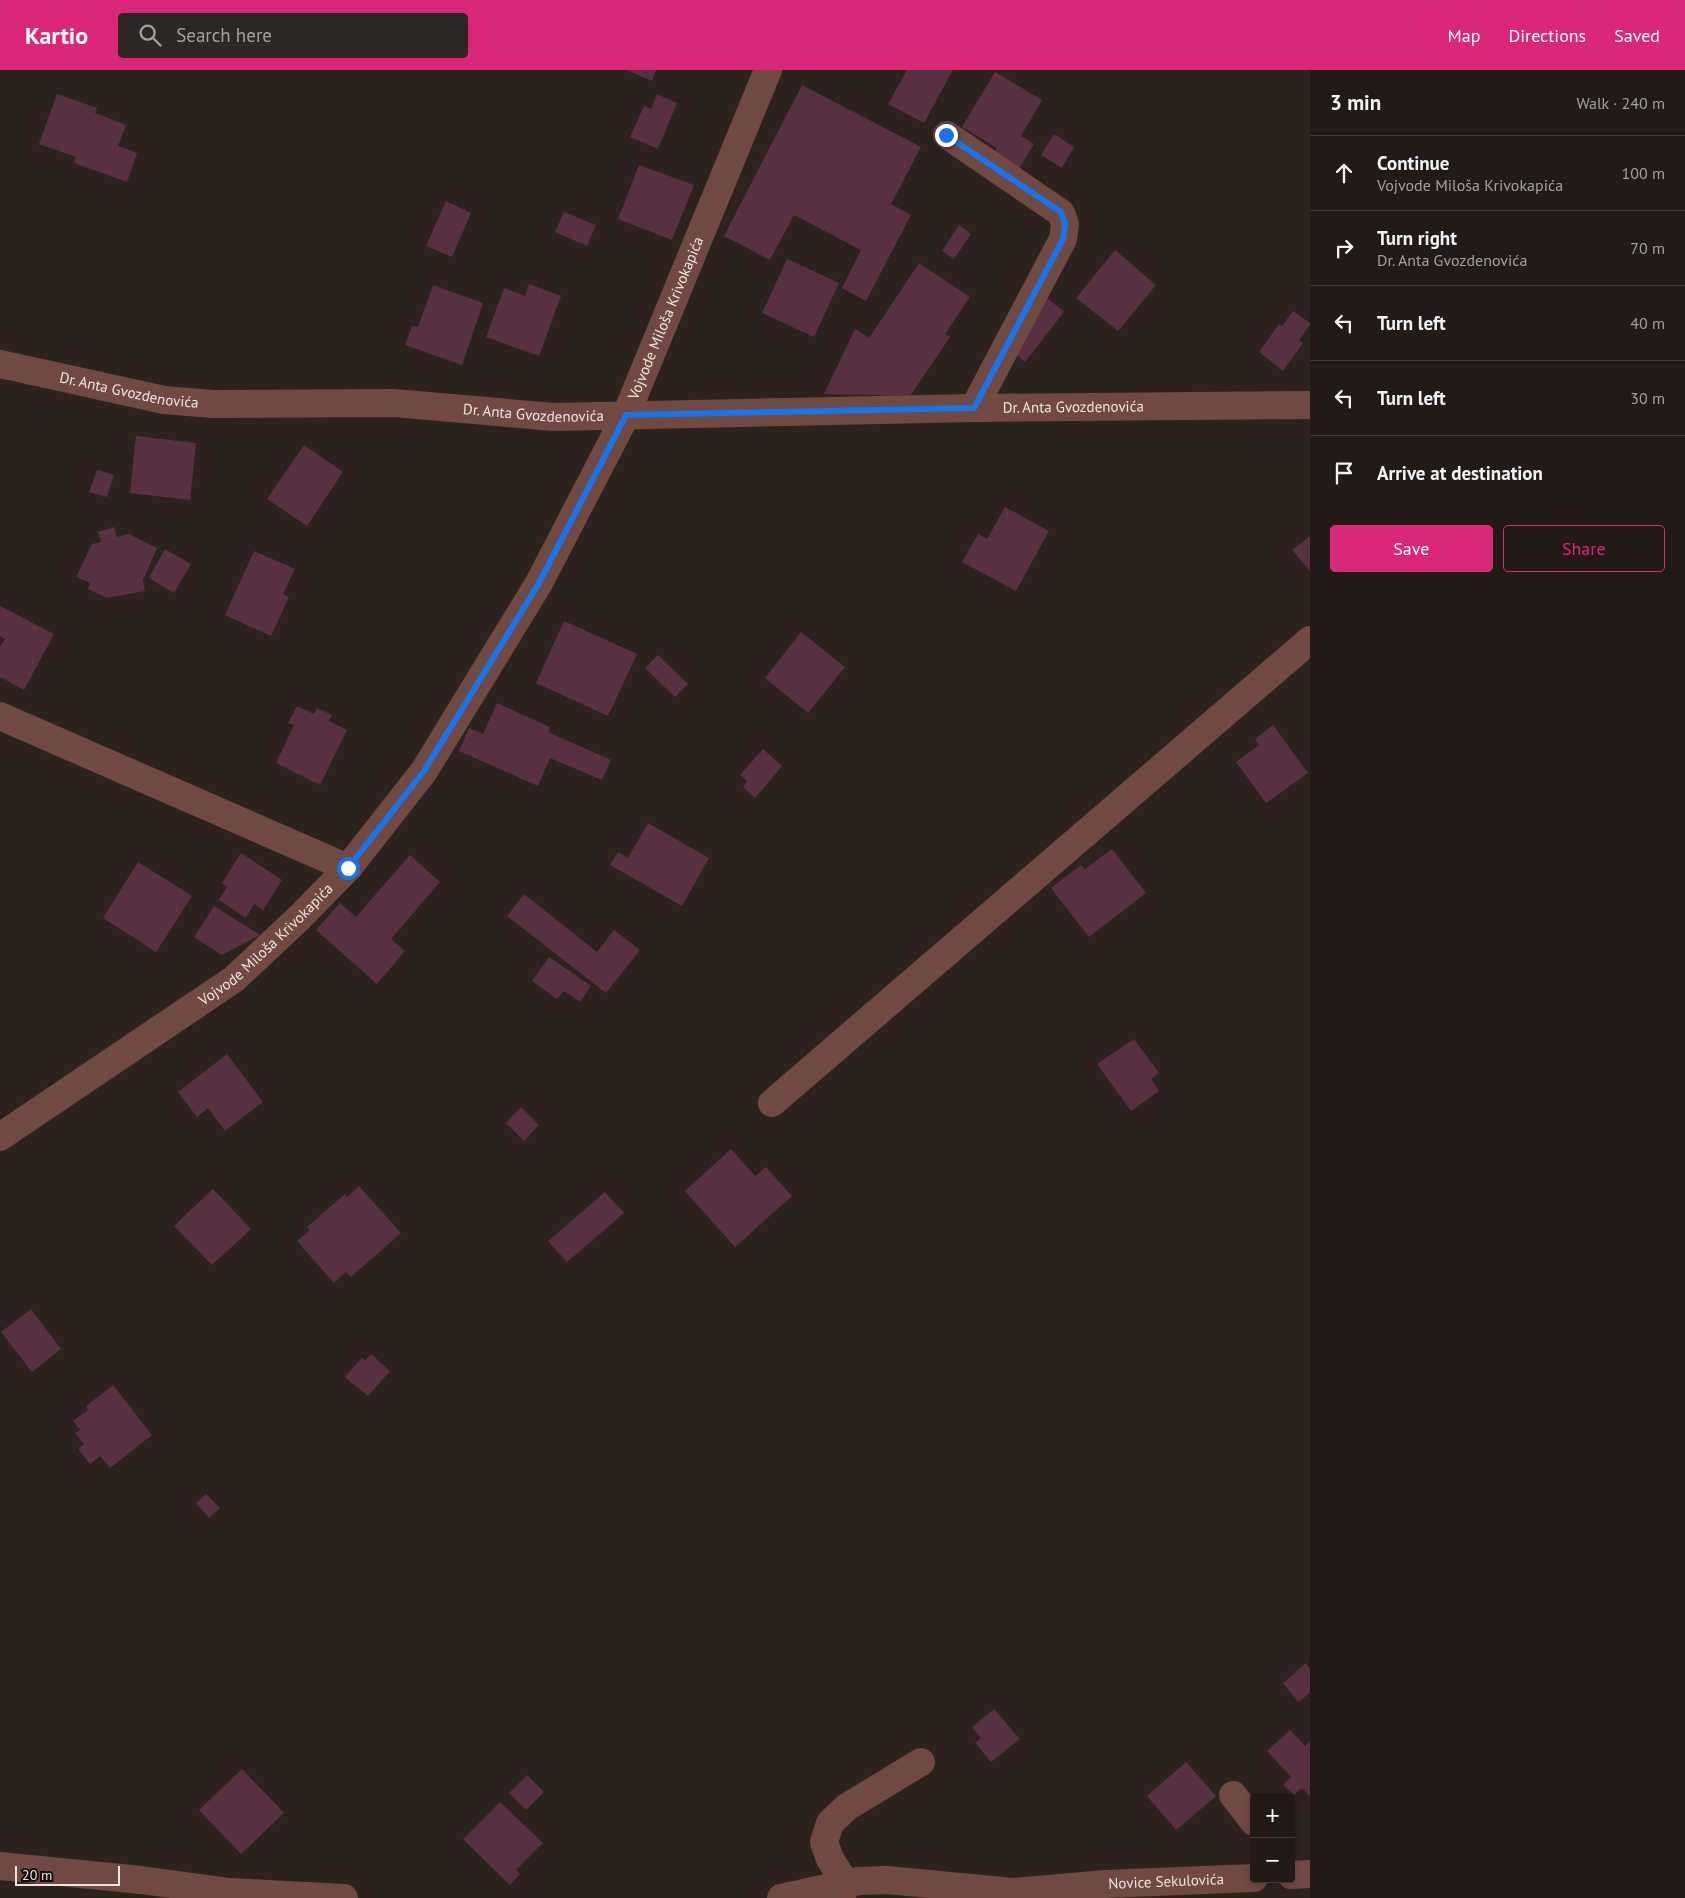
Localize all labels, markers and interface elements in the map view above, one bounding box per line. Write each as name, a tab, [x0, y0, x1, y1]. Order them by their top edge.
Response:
search box	[118, 13, 468, 58]
text: Kartio	[25, 20, 88, 51]
icon: search	[136, 21, 164, 49]
text: Search here	[176, 23, 272, 47]
text: Map	[1448, 24, 1480, 47]
text: Directions	[1508, 24, 1586, 47]
text: Saved	[1614, 24, 1660, 47]
text: 3 min	[1330, 89, 1381, 116]
text: Walk · 240 m	[1576, 93, 1665, 113]
route end	[935, 124, 958, 147]
text: Continue	[1377, 151, 1449, 175]
icon: ahead	[1330, 159, 1358, 187]
text: 100 m	[1622, 163, 1665, 183]
text: Vojvode Miloša Krivokapića	[1377, 175, 1563, 195]
text: Turn right	[1377, 226, 1457, 250]
street label: Vojvode Miloša Krivokapića	[623, 234, 707, 403]
icon: right	[1330, 234, 1358, 262]
text: 70 m	[1630, 238, 1665, 258]
text: Dr. Anta Gvozdenovića	[1377, 250, 1527, 270]
icon: left	[1330, 309, 1358, 337]
text: Turn left	[1377, 311, 1446, 335]
text: 40 m	[1630, 313, 1665, 333]
street label: Dr. Anta Gvozdenovića	[58, 367, 199, 412]
icon: left	[1330, 384, 1358, 412]
text: Turn left	[1377, 386, 1446, 410]
text: 30 m	[1630, 388, 1665, 408]
street label: Dr. Anta Gvozdenovića	[1003, 396, 1144, 417]
street label: Dr. Anta Gvozdenovića	[462, 399, 604, 426]
icon: arrive	[1330, 459, 1358, 487]
text: Arrive at destination	[1377, 461, 1543, 485]
button: Save	[1330, 525, 1493, 572]
button: Share	[1503, 525, 1665, 572]
route start	[337, 857, 360, 880]
street label: Vojvode Miloša Krivokapića	[194, 879, 337, 1010]
map controls	[1250, 1793, 1295, 1883]
button: +	[1250, 1793, 1295, 1838]
button: −	[1250, 1838, 1295, 1883]
scale bar	[15, 1863, 120, 1886]
text: 20 m	[22, 1866, 52, 1884]
street label: Novice Sekulovića	[1108, 1869, 1224, 1893]

